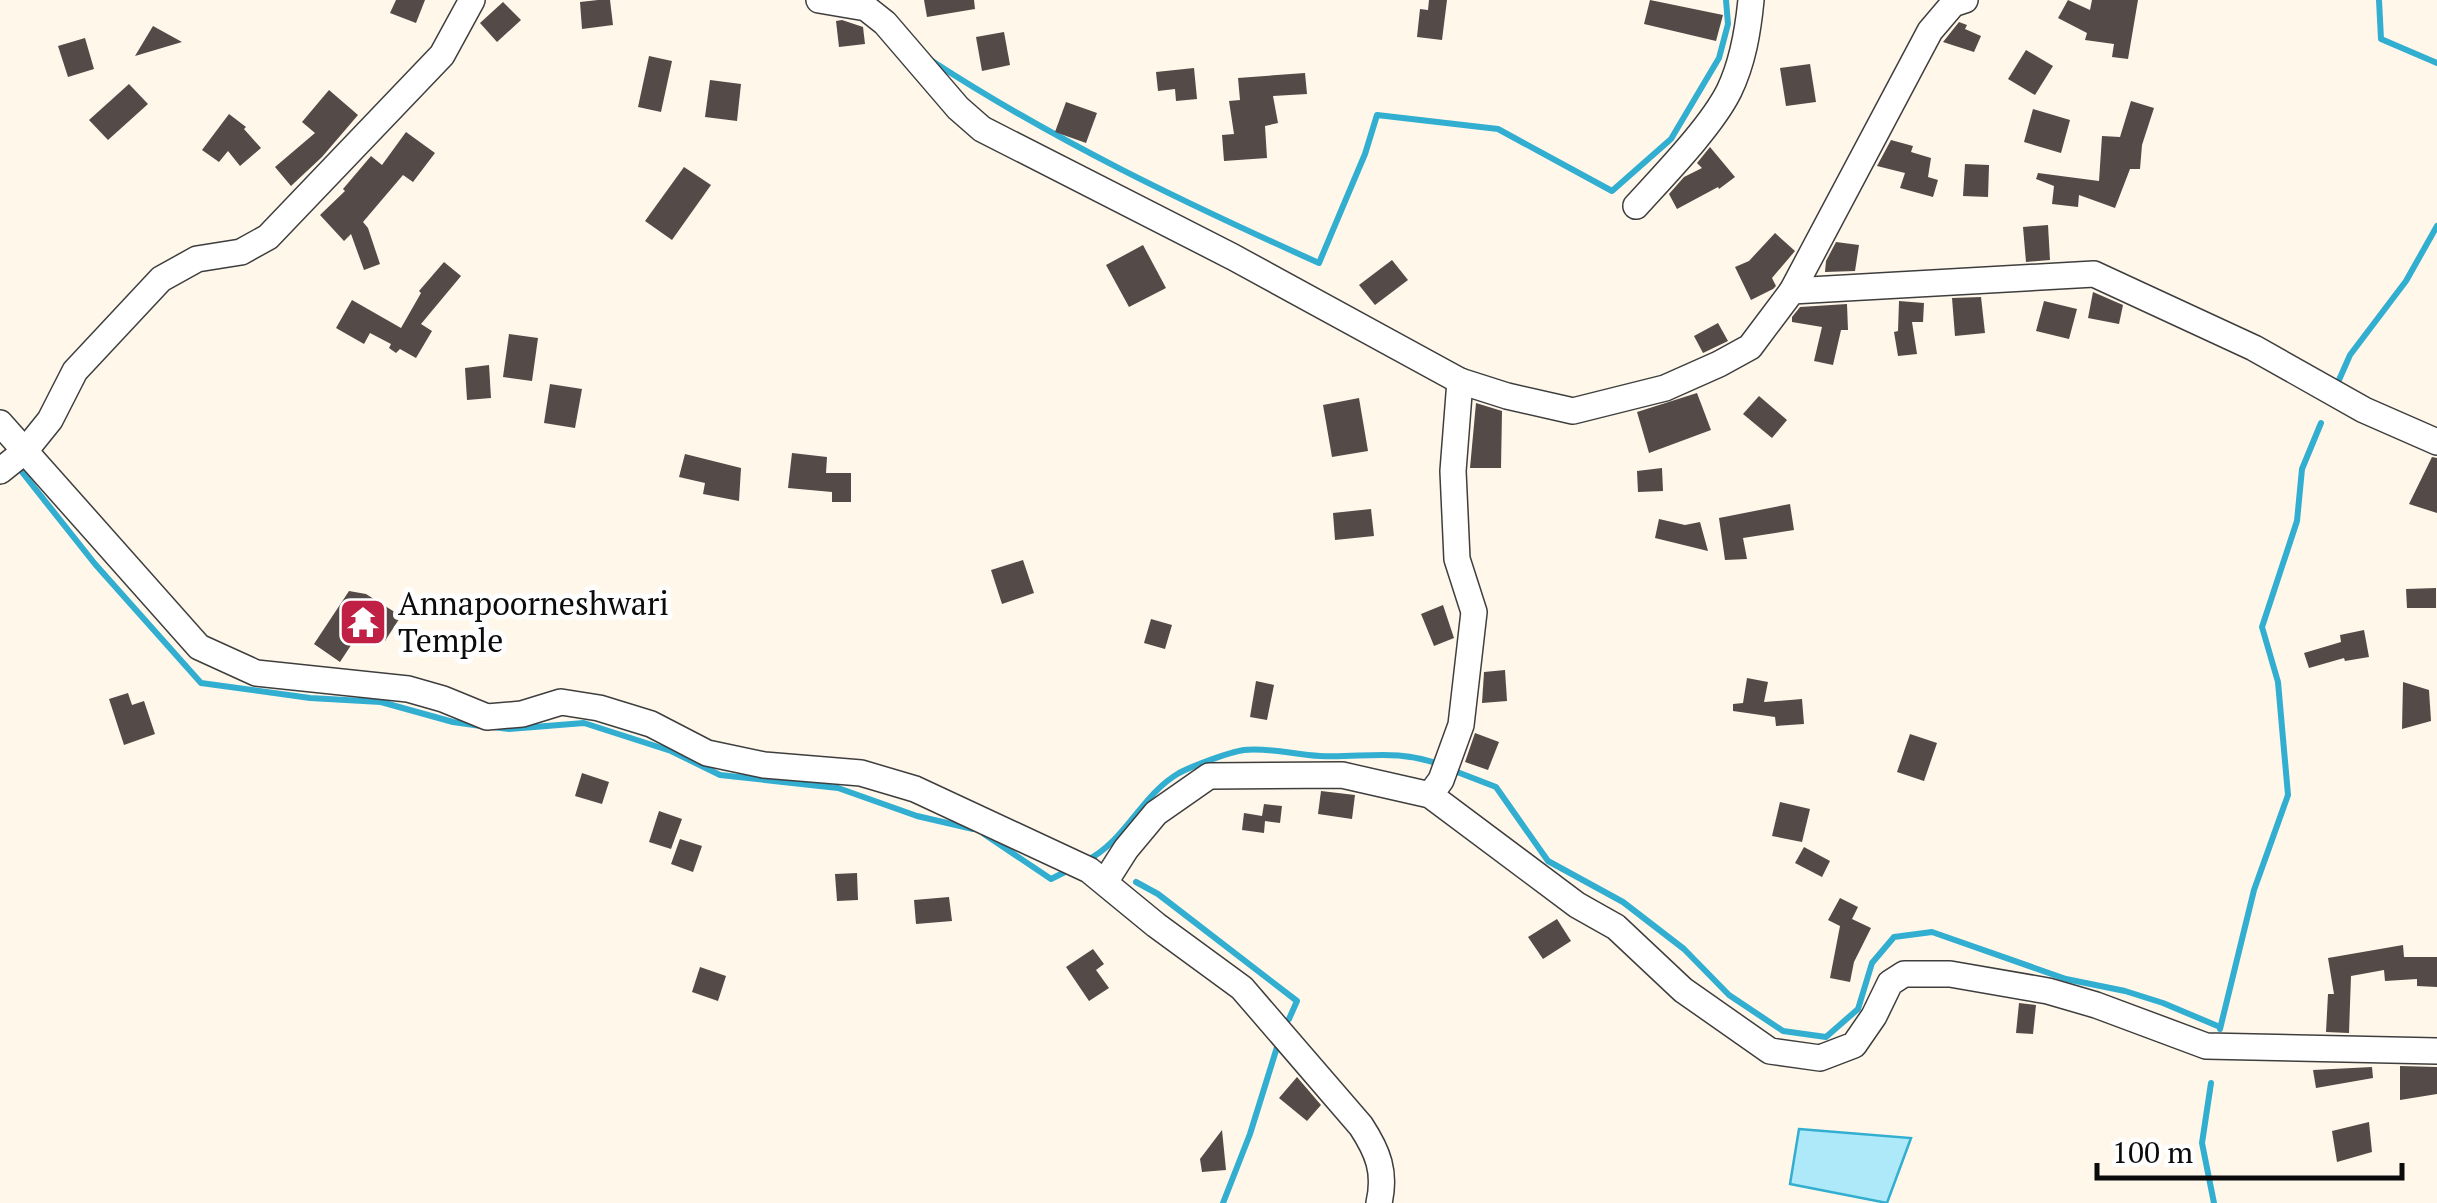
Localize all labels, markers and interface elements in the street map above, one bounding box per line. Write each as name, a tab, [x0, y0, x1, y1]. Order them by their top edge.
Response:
place label: Annapoorneshwari Temple	[398, 582, 669, 661]
temple icon: Annapoorneshwari Temple	[337, 596, 389, 648]
scale bar	[2097, 1118, 2402, 1180]
text: 100 m	[2112, 1132, 2193, 1172]

